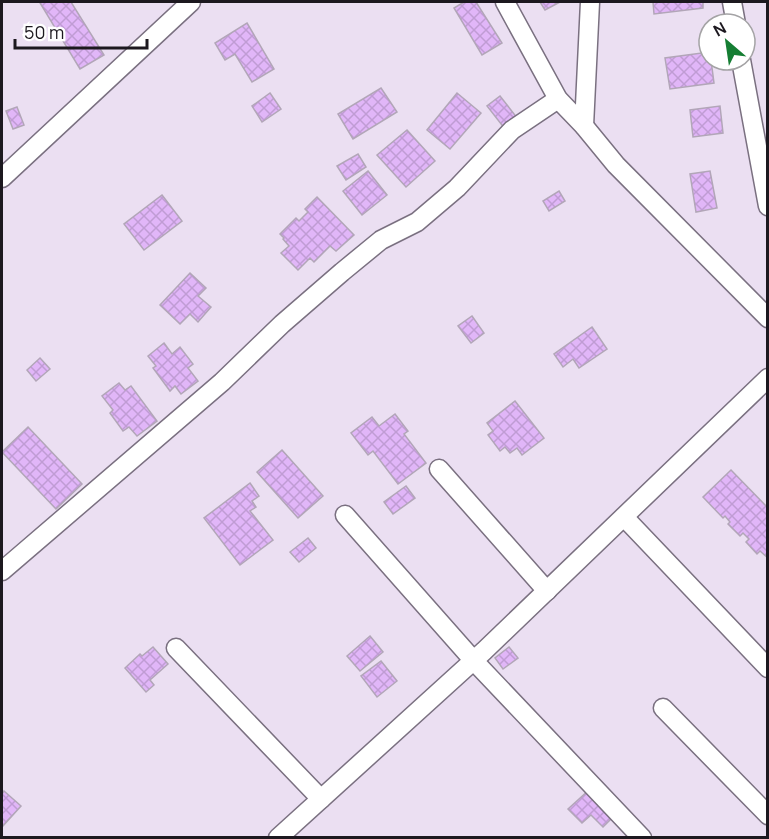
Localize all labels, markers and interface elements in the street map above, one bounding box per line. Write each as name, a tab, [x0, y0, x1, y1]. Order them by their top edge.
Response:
scale bar	[15, 12, 147, 50]
north arrow	[697, 12, 757, 72]
text: N	[709, 16, 730, 41]
text: 50 m	[24, 20, 64, 44]

